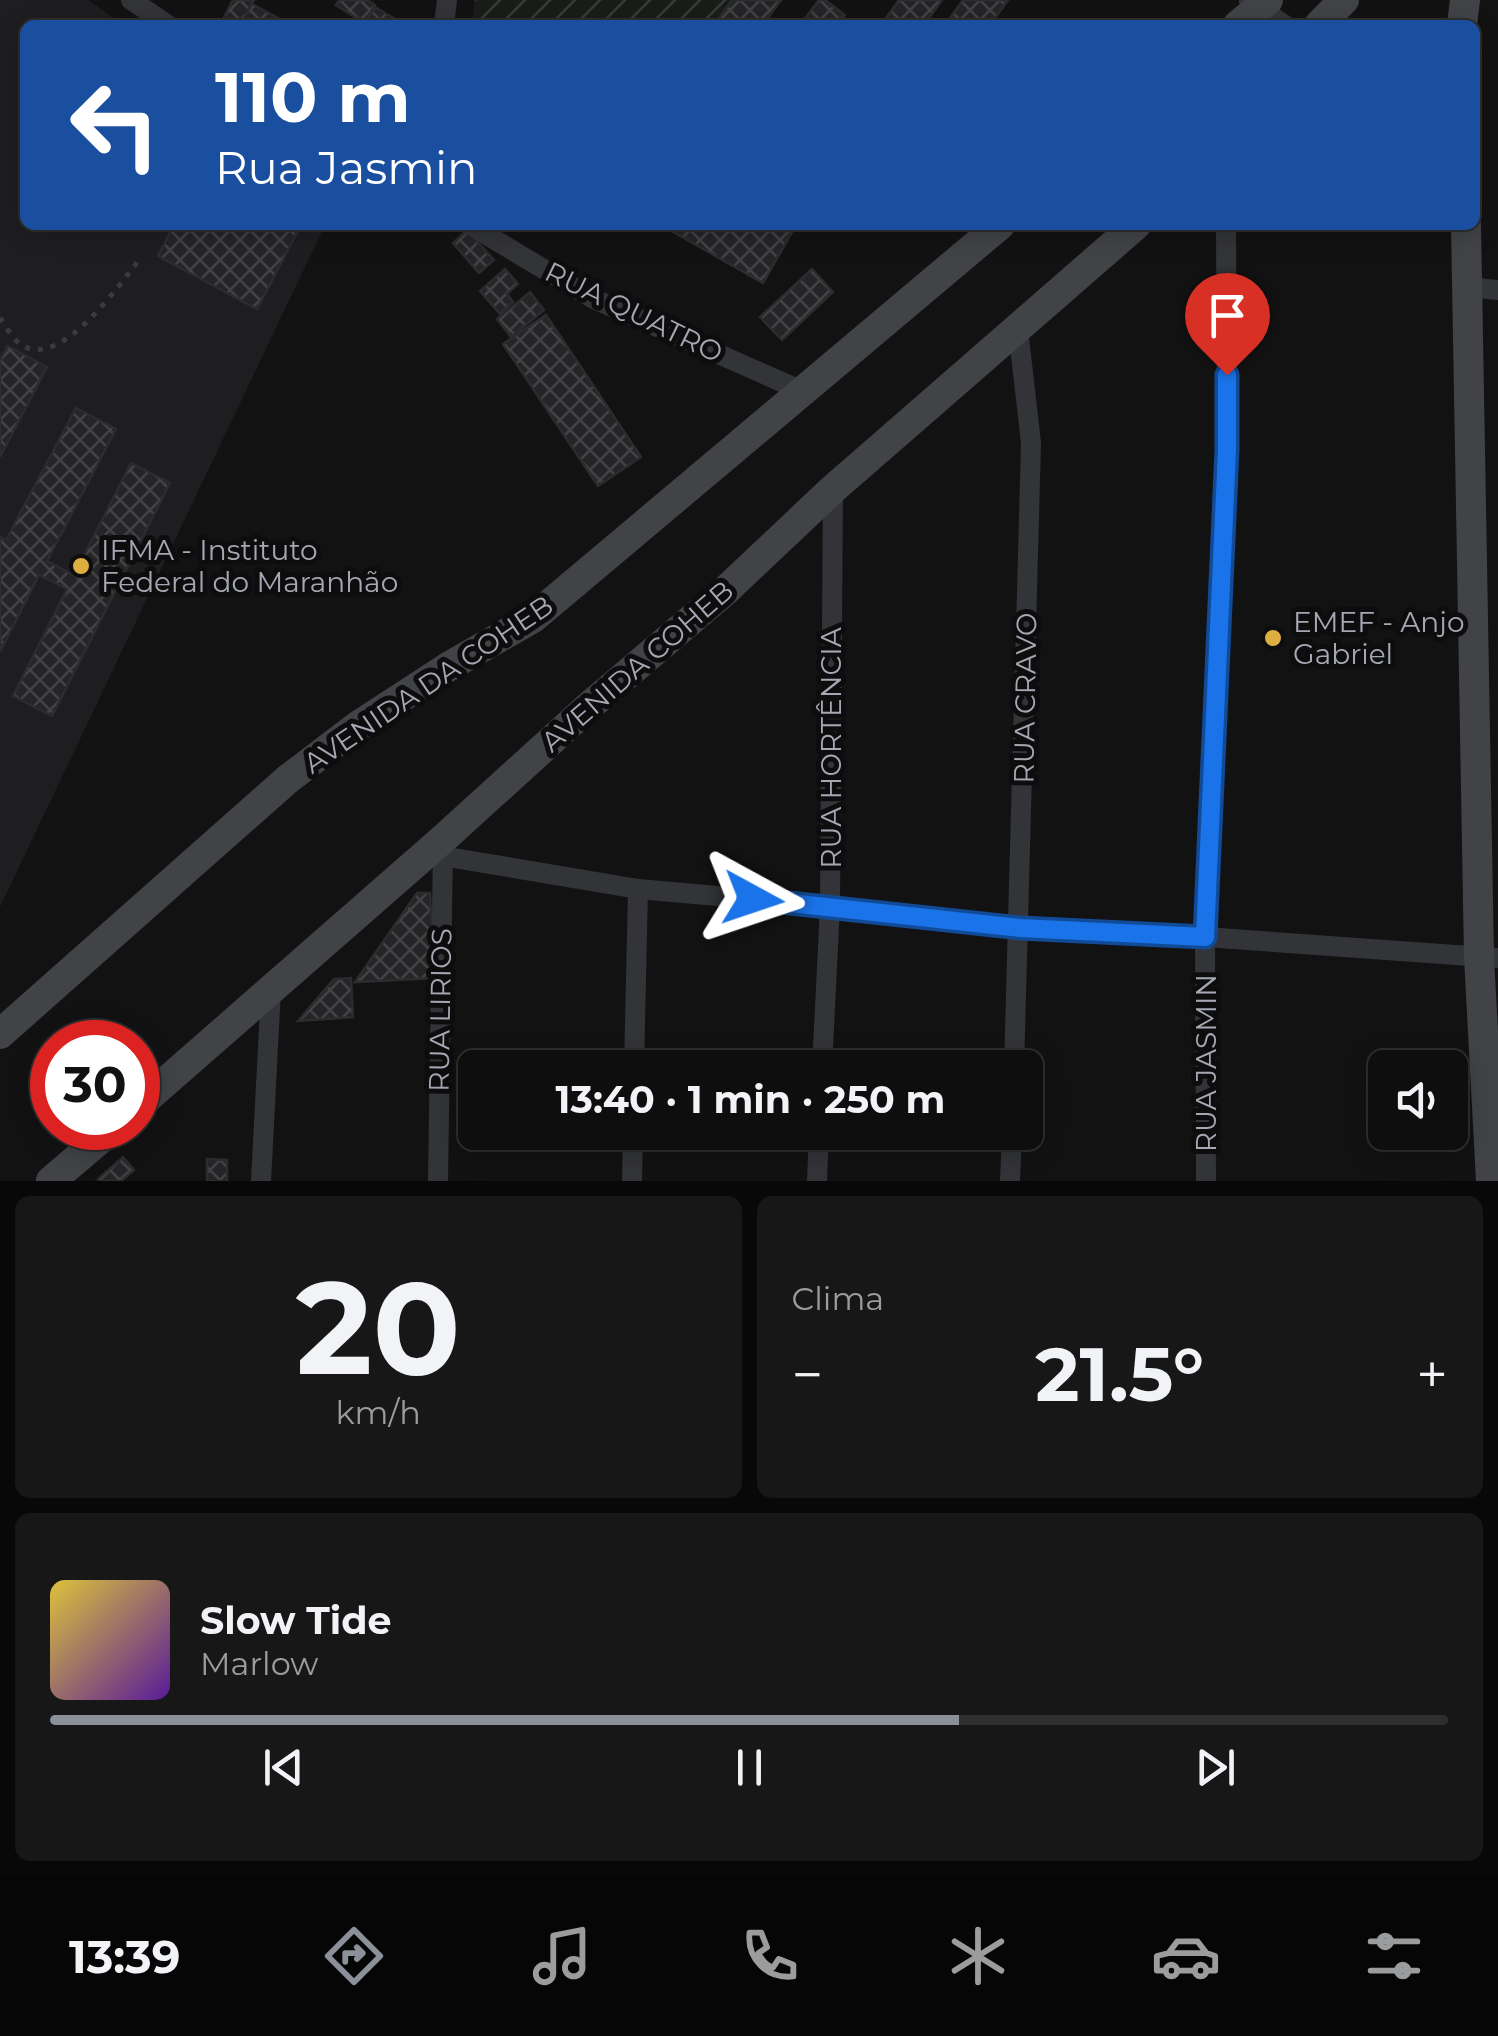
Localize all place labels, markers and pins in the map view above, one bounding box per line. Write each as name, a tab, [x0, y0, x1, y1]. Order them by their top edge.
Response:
pin	[1185, 273, 1270, 376]
place label: IFMA - Instituto Federal do Maranhão	[101, 533, 398, 599]
marker: IFMA - Instituto Federal do Maranhão	[70, 555, 92, 577]
place label: EMEF - Anjo Gabriel	[1293, 605, 1465, 671]
marker: EMEF - Anjo Gabriel	[1262, 627, 1284, 649]

